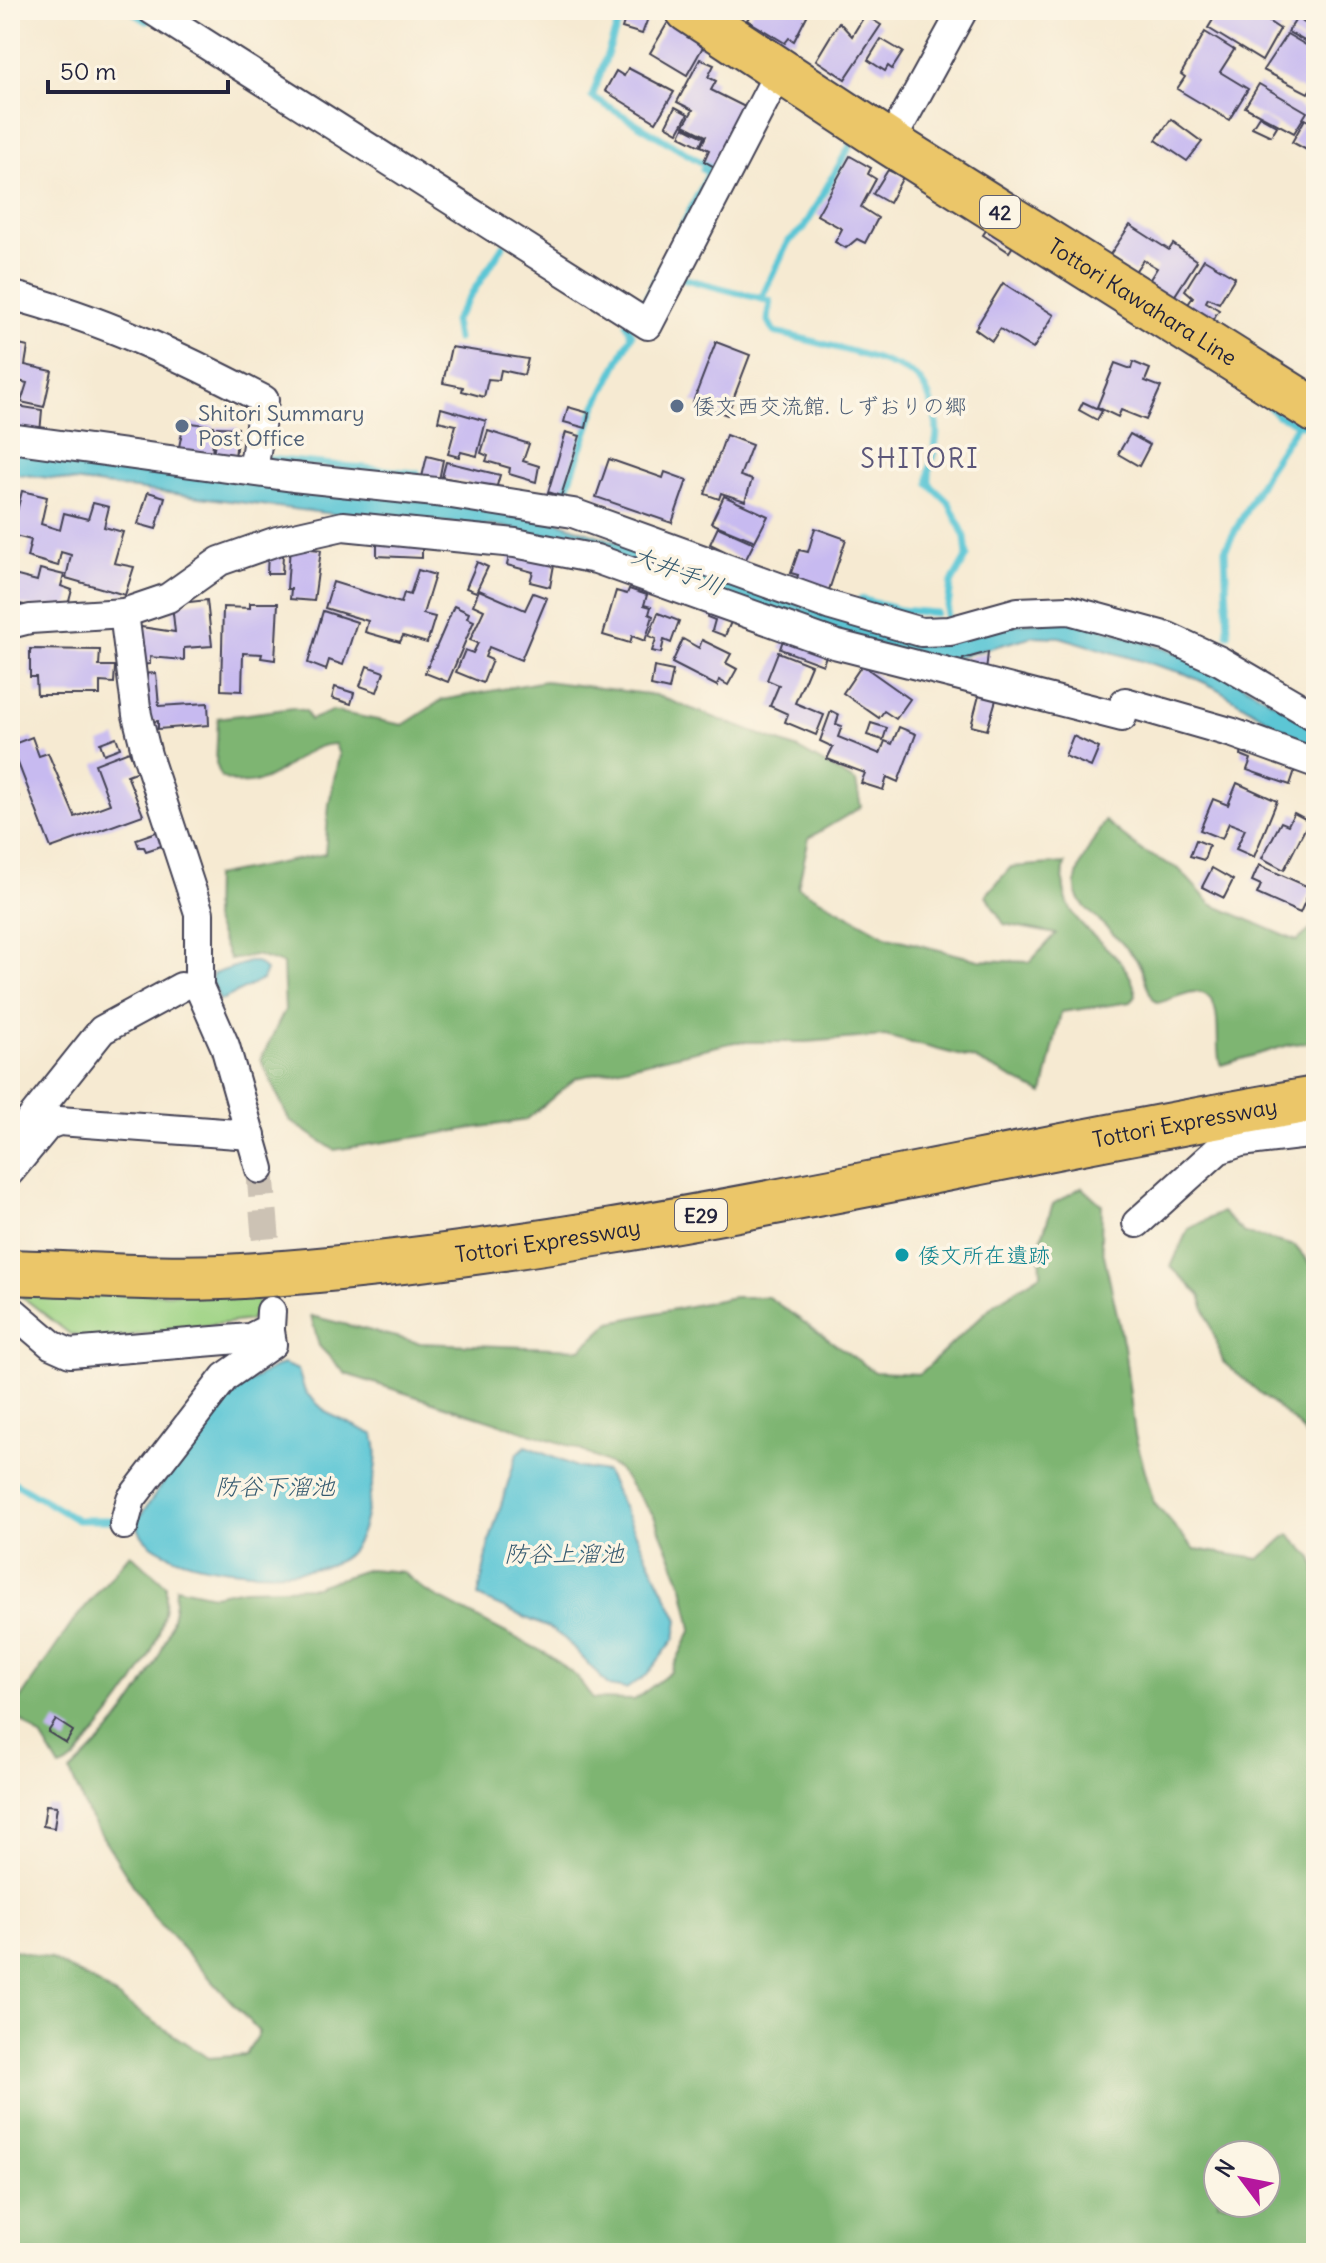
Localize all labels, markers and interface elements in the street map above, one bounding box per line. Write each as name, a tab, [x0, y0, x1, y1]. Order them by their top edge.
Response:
scale bar	[48, 44, 228, 94]
text: 50 m	[60, 56, 116, 86]
road number: 42	[980, 196, 1020, 228]
street label: Tottori Kawahara Line	[1043, 232, 1242, 372]
place label: 倭文西交流館. しずおりの郷	[693, 392, 967, 420]
marker: 倭文西交流館. しずおりの郷	[668, 397, 686, 415]
place label: Shitori Summary Post Office	[198, 399, 364, 452]
marker: Shitori Summary Post Office	[173, 417, 191, 435]
district label: SHITORI	[860, 442, 980, 475]
water label: 大井手川	[628, 539, 728, 601]
street label: Tottori Expressway	[1090, 1092, 1279, 1154]
road number: E29	[675, 1199, 727, 1231]
street label: Tottori Expressway	[453, 1213, 643, 1268]
place label: 倭文所在遺跡	[918, 1241, 1050, 1269]
marker: 倭文所在遺跡	[893, 1246, 911, 1264]
water label: 防谷下溜池	[215, 1471, 336, 1501]
water label: 防谷上溜池	[504, 1538, 625, 1568]
north arrow	[1202, 2139, 1282, 2219]
text: N	[1209, 2155, 1241, 2182]

